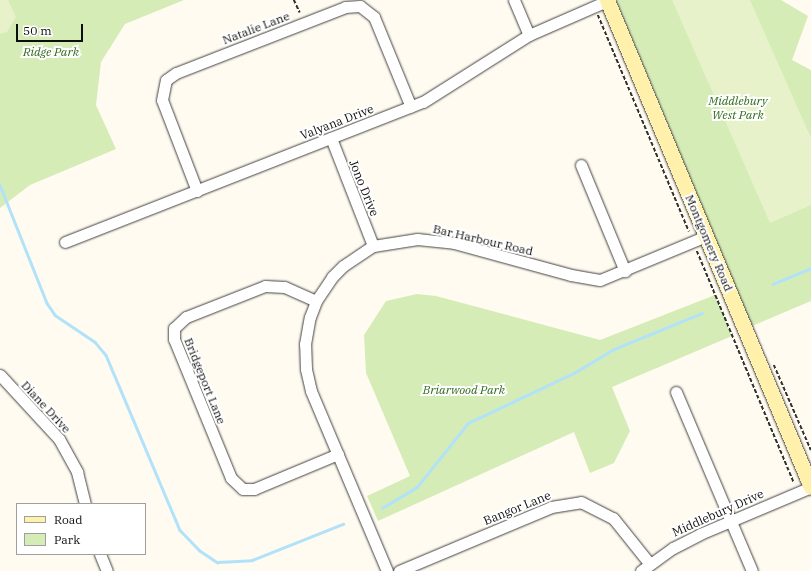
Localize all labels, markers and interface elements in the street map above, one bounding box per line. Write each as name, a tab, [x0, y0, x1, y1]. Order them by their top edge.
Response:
street label: Natalie Lane	[220, 9, 292, 47]
scale bar	[18, 16, 85, 42]
text: 50 m	[23, 23, 52, 38]
park label: Ridge Park	[23, 45, 79, 59]
park label: Middlebury West Park	[709, 94, 767, 122]
street label: Valyana Drive	[298, 101, 376, 143]
street label: Jono Drive	[346, 158, 382, 218]
street label: Montgomery Road	[682, 193, 736, 293]
street label: Bar Harbour Road	[432, 221, 534, 259]
street label: Bridgeport Lane	[181, 336, 229, 426]
street label: Diane Drive	[18, 378, 74, 436]
park label: Briarwood Park	[423, 383, 505, 397]
street label: Middlebury Drive	[670, 486, 766, 540]
street label: Bangor Lane	[481, 488, 553, 528]
legend	[16, 503, 146, 555]
text: Road	[54, 512, 83, 527]
text: Park	[54, 532, 80, 547]

